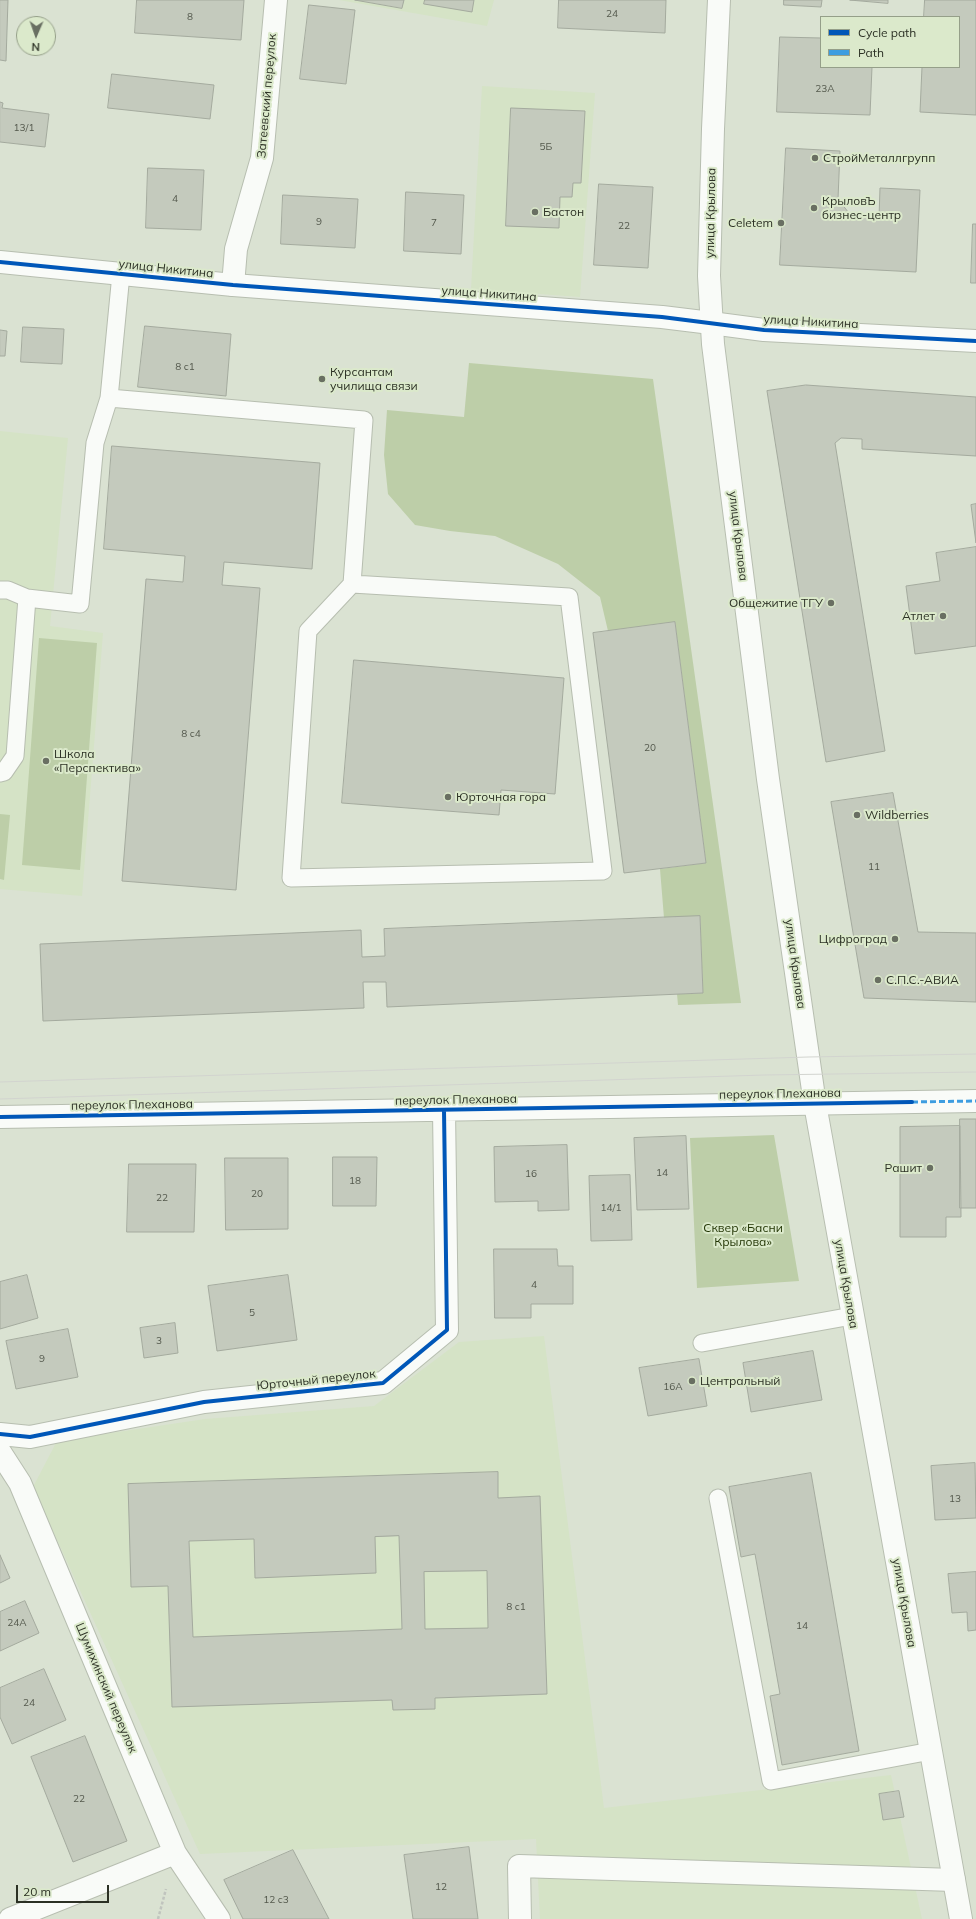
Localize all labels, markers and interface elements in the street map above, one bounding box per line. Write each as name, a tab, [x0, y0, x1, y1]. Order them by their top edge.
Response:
house number: 24	[606, 8, 618, 20]
house number: 8	[187, 11, 193, 23]
north arrow	[16, 16, 56, 56]
legend	[820, 16, 960, 68]
text: Cycle path	[858, 25, 916, 40]
street label: Затеевский переулок	[254, 33, 280, 159]
text: N	[31, 40, 40, 54]
text: Path	[858, 45, 884, 60]
house number: 23А	[815, 83, 835, 95]
house number: 13/1	[14, 122, 34, 134]
house number: 5Б	[540, 141, 552, 153]
place label: СтройМеталлгрупп	[823, 151, 935, 165]
marker: СтройМеталлгрупп	[810, 153, 820, 163]
street label: улица Крылова	[703, 168, 719, 258]
house number: 4	[172, 193, 178, 205]
place label: КрыловЪ бизнес-центр	[822, 194, 901, 222]
marker: КрыловЪ бизнес-центр	[809, 203, 819, 213]
place label: Бастон	[543, 205, 584, 219]
marker: Бастон	[530, 207, 540, 217]
house number: 9	[316, 216, 322, 228]
place label: Celetem	[728, 216, 773, 230]
house number: 7	[431, 217, 437, 229]
marker: Celetem	[776, 218, 786, 228]
house number: 22	[618, 220, 630, 232]
street label: улица Никитина	[118, 257, 214, 281]
street label: улица Никитина	[441, 283, 537, 305]
street label: улица Никитина	[763, 312, 859, 332]
house number: 8 с1	[175, 361, 195, 373]
place label: Курсантам училища связи	[330, 365, 418, 393]
marker: Курсантам училища связи	[317, 374, 327, 384]
street label: улица Крылова	[725, 490, 751, 582]
place label: Общежитие ТГУ	[729, 596, 823, 610]
marker: Общежитие ТГУ	[826, 598, 836, 608]
place label: Атлет	[902, 609, 935, 623]
marker: Атлет	[938, 611, 948, 621]
house number: 8 с4	[181, 728, 201, 740]
house number: 20	[644, 742, 656, 754]
place label: Школа «Перспектива»	[54, 747, 141, 775]
marker: Школа «Перспектива»	[41, 756, 51, 766]
place label: Юрточная гора	[456, 790, 546, 804]
marker: Юрточная гора	[443, 792, 453, 802]
place label: Wildberries	[865, 808, 929, 822]
marker: Wildberries	[852, 810, 862, 820]
house number: 11	[868, 861, 880, 873]
street label: улица Крылова	[782, 918, 808, 1010]
place label: Цифроград	[819, 932, 887, 946]
marker: Цифроград	[890, 934, 900, 944]
place label: С.П.С.-АВИА	[886, 973, 959, 987]
marker: С.П.С.-АВИА	[873, 975, 883, 985]
street label: переулок Плеханова	[719, 1086, 841, 1102]
street label: переулок Плеханова	[395, 1092, 517, 1108]
street label: переулок Плеханова	[71, 1097, 193, 1113]
place label: Рашит	[885, 1161, 922, 1175]
marker: Рашит	[925, 1163, 935, 1173]
house number: 14	[656, 1167, 668, 1179]
house number: 16	[525, 1168, 537, 1180]
house number: 18	[349, 1175, 361, 1187]
house number: 20	[251, 1188, 263, 1200]
house number: 22	[156, 1192, 168, 1204]
house number: 14/1	[601, 1202, 621, 1214]
park label: Сквер «Басни Крылова»	[703, 1221, 783, 1249]
street label: улица Крылова	[831, 1238, 861, 1330]
house number: 4	[531, 1279, 537, 1291]
house number: 5	[249, 1307, 255, 1319]
house number: 3	[156, 1335, 162, 1347]
house number: 9	[39, 1353, 45, 1365]
street label: Юрточный переулок	[256, 1367, 376, 1393]
place label: Центральный	[700, 1374, 780, 1388]
marker: Центральный	[687, 1376, 697, 1386]
house number: 16А	[663, 1381, 683, 1393]
house number: 13	[949, 1493, 961, 1505]
street label: улица Крылова	[889, 1557, 919, 1649]
house number: 8 с1	[506, 1601, 526, 1613]
house number: 24А	[7, 1617, 27, 1629]
house number: 14	[796, 1620, 808, 1632]
street label: Шумихинский переулок	[72, 1621, 140, 1755]
house number: 24	[23, 1697, 35, 1709]
house number: 22	[73, 1793, 85, 1805]
scale bar	[18, 1877, 111, 1903]
house number: 12	[435, 1881, 447, 1893]
text: 20 m	[23, 1884, 51, 1899]
house number: 12 с3	[263, 1894, 289, 1906]

